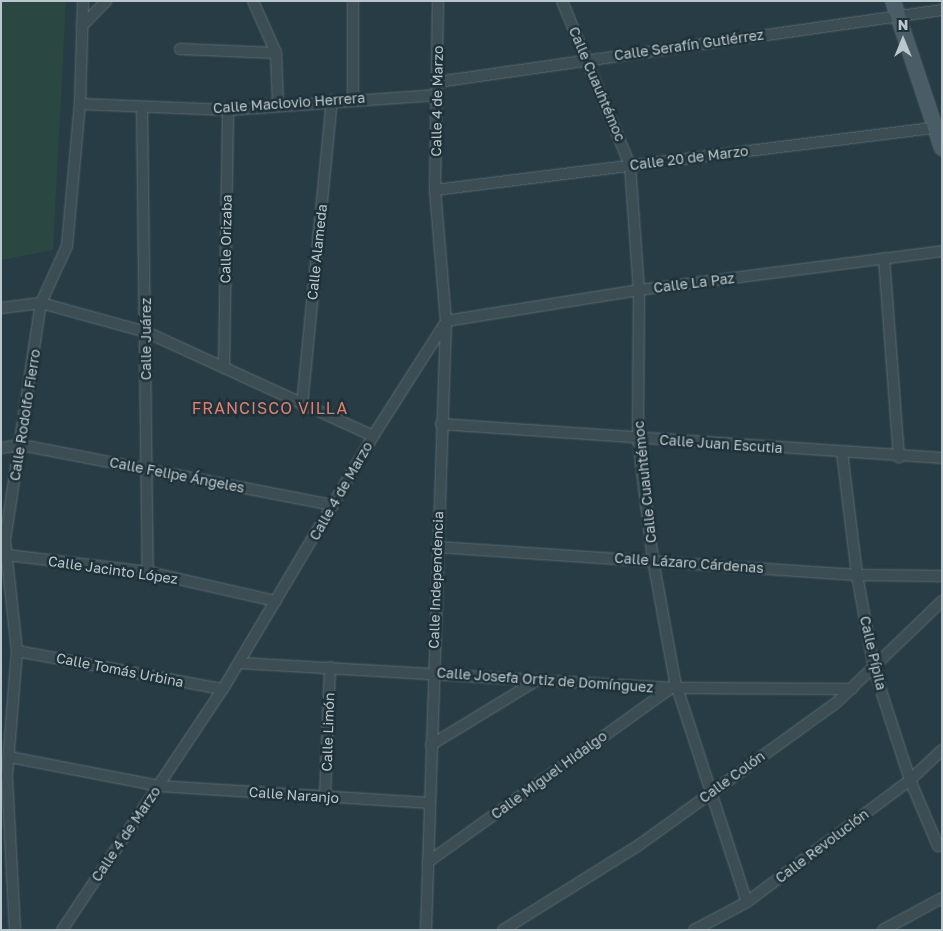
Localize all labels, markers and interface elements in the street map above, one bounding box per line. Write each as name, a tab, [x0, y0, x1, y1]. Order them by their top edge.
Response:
north arrow	[878, 15, 928, 65]
text: N	[898, 16, 908, 33]
street label: Calle Cuauhtémoc	[565, 24, 629, 144]
street label: Calle Serafín Gutiérrez	[613, 26, 765, 64]
street label: Calle 4 de Marzo	[428, 45, 446, 157]
street label: Calle Maclovio Herrera	[212, 89, 366, 117]
street label: Calle 20 de Marzo	[629, 142, 749, 174]
street label: Calle Orizaba	[217, 194, 235, 284]
street label: Calle Alameda	[304, 203, 330, 301]
street label: Calle La Paz	[653, 270, 735, 296]
street label: Calle Juárez	[138, 298, 154, 380]
street label: Calle Rodolfo Fierro	[6, 348, 44, 482]
district label: FRANCISCO VILLA	[190, 398, 350, 418]
street label: Calle Cuauhtémoc	[630, 420, 660, 544]
street label: Calle Juan Escutia	[659, 431, 783, 457]
street label: Calle 4 de Marzo	[306, 439, 376, 543]
street label: Calle Felipe Ángeles	[108, 454, 246, 496]
street label: Calle Independencia	[425, 511, 447, 649]
street label: Calle Lázaro Cárdenas	[614, 549, 764, 577]
street label: Calle Jacinto López	[47, 553, 179, 587]
street label: Calle Pípila	[856, 614, 890, 692]
street label: Calle Tomás Urbina	[55, 649, 185, 691]
street label: Calle Josefa Ortiz de Domínguez	[436, 664, 654, 696]
street label: Calle Limón	[318, 692, 338, 772]
street label: Calle Miguel Hidalgo	[488, 727, 610, 823]
street label: Calle Colón	[696, 748, 768, 806]
street label: Calle 4 de Marzo	[88, 783, 164, 885]
street label: Calle Naranjo	[248, 783, 340, 807]
street label: Calle Revolución	[772, 805, 872, 887]

